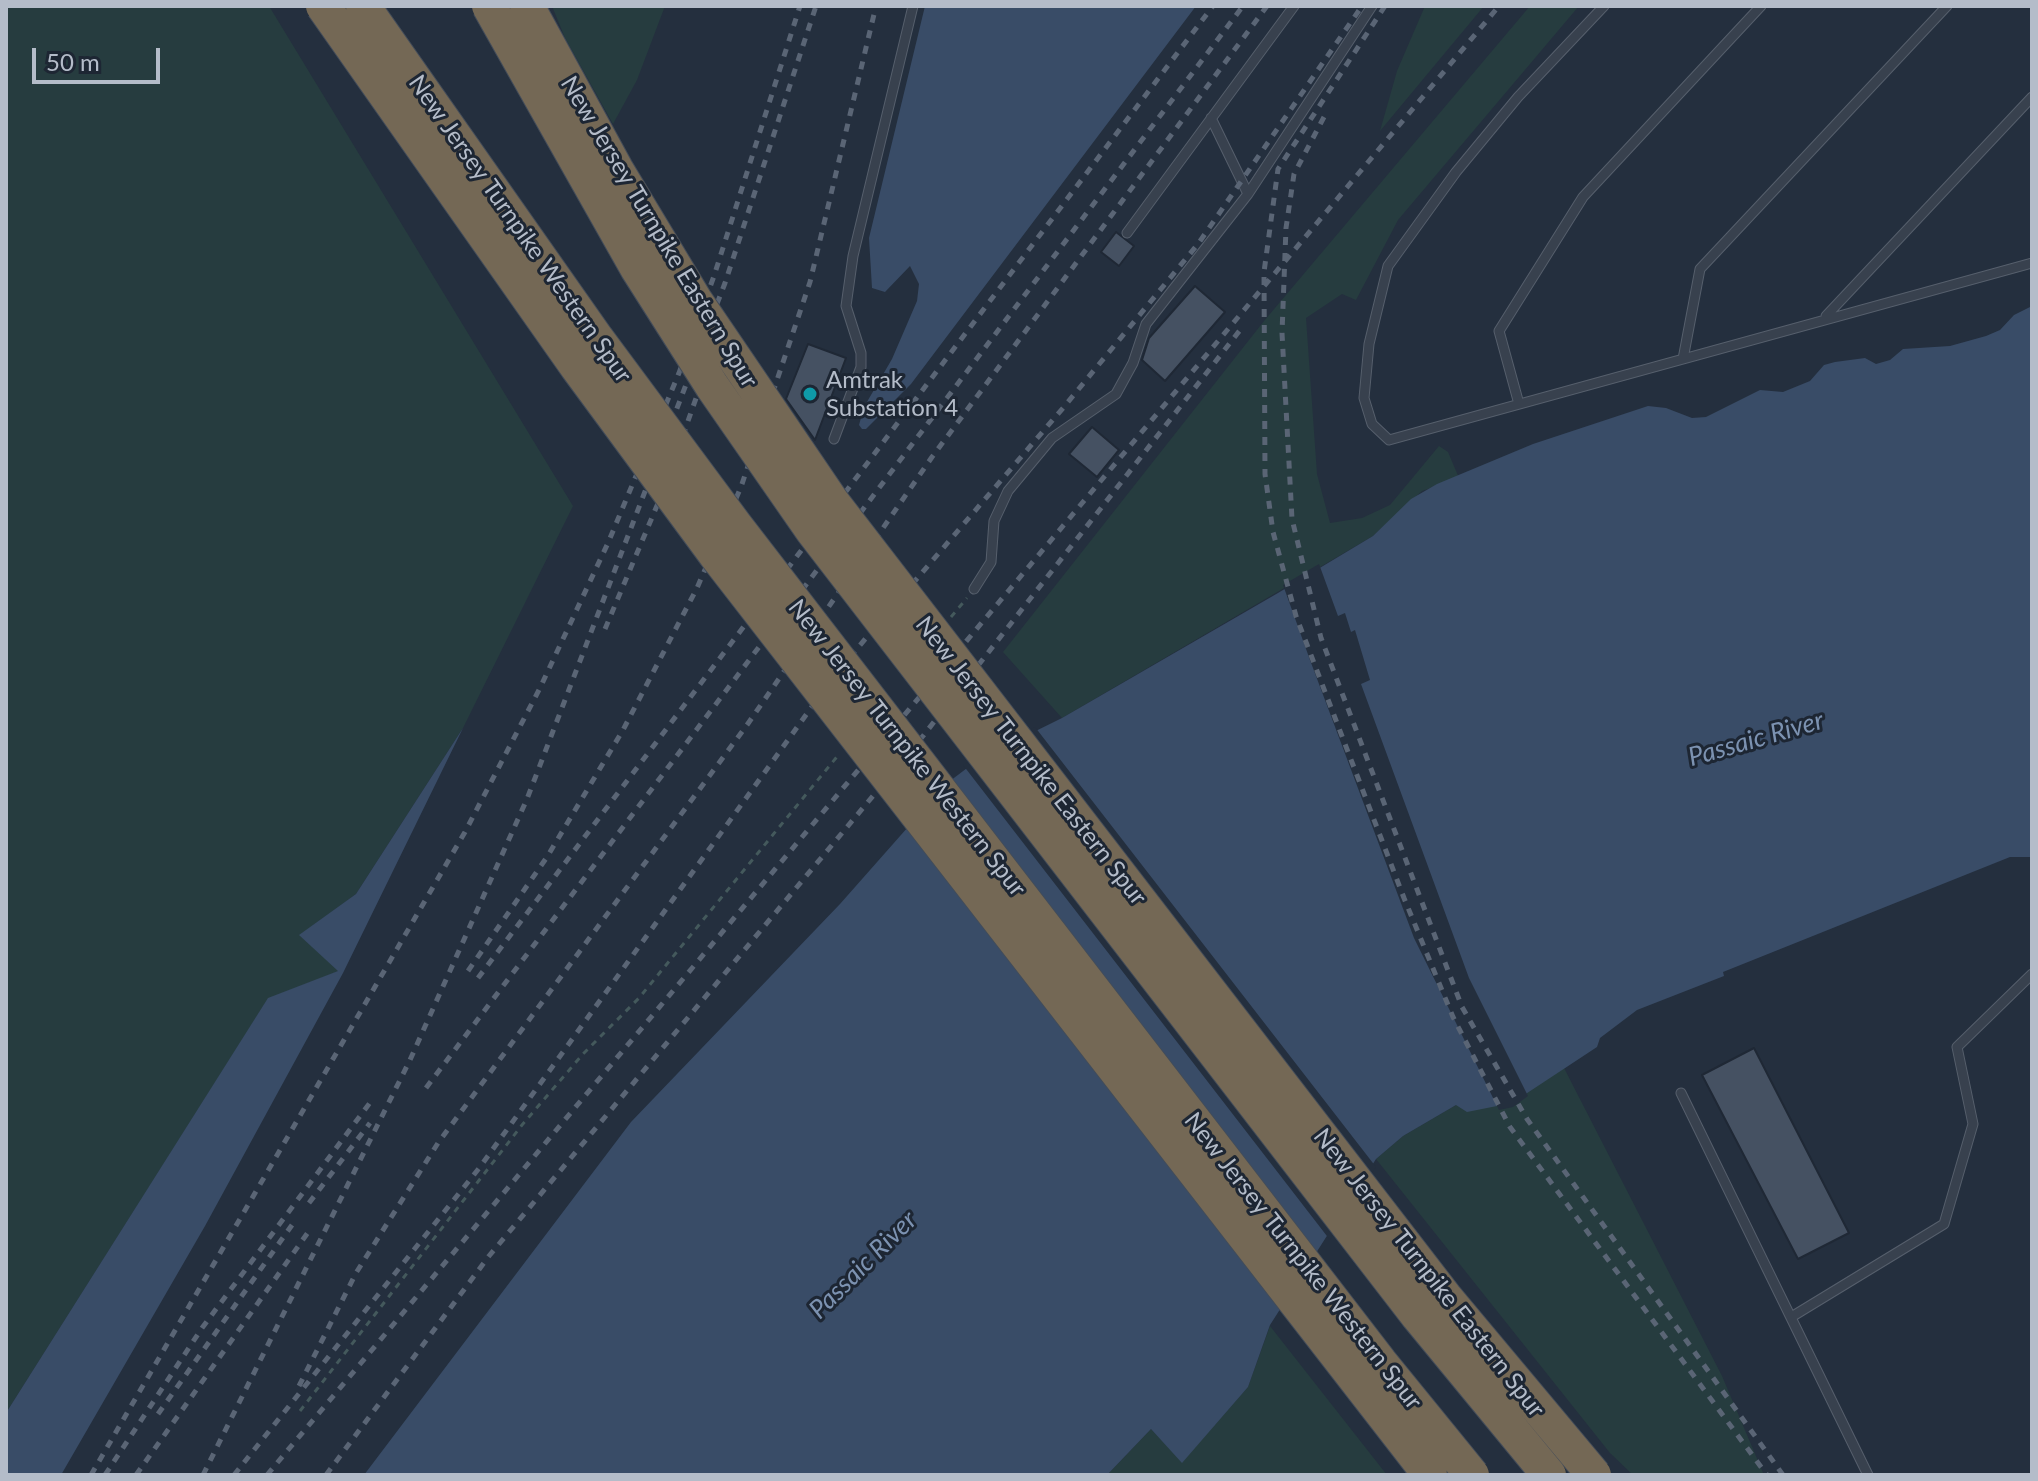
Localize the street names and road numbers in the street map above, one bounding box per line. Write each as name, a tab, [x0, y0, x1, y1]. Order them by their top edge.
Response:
street label: New Jersey Turnpike Western Spur	[402, 70, 638, 388]
street label: New Jersey Turnpike Eastern Spur	[554, 71, 764, 393]
street label: New Jersey Turnpike Western Spur	[782, 594, 1032, 902]
street label: New Jersey Turnpike Eastern Spur	[909, 611, 1153, 911]
street label: New Jersey Turnpike Western Spur	[1178, 1107, 1428, 1415]
street label: New Jersey Turnpike Eastern Spur	[1307, 1123, 1551, 1423]

